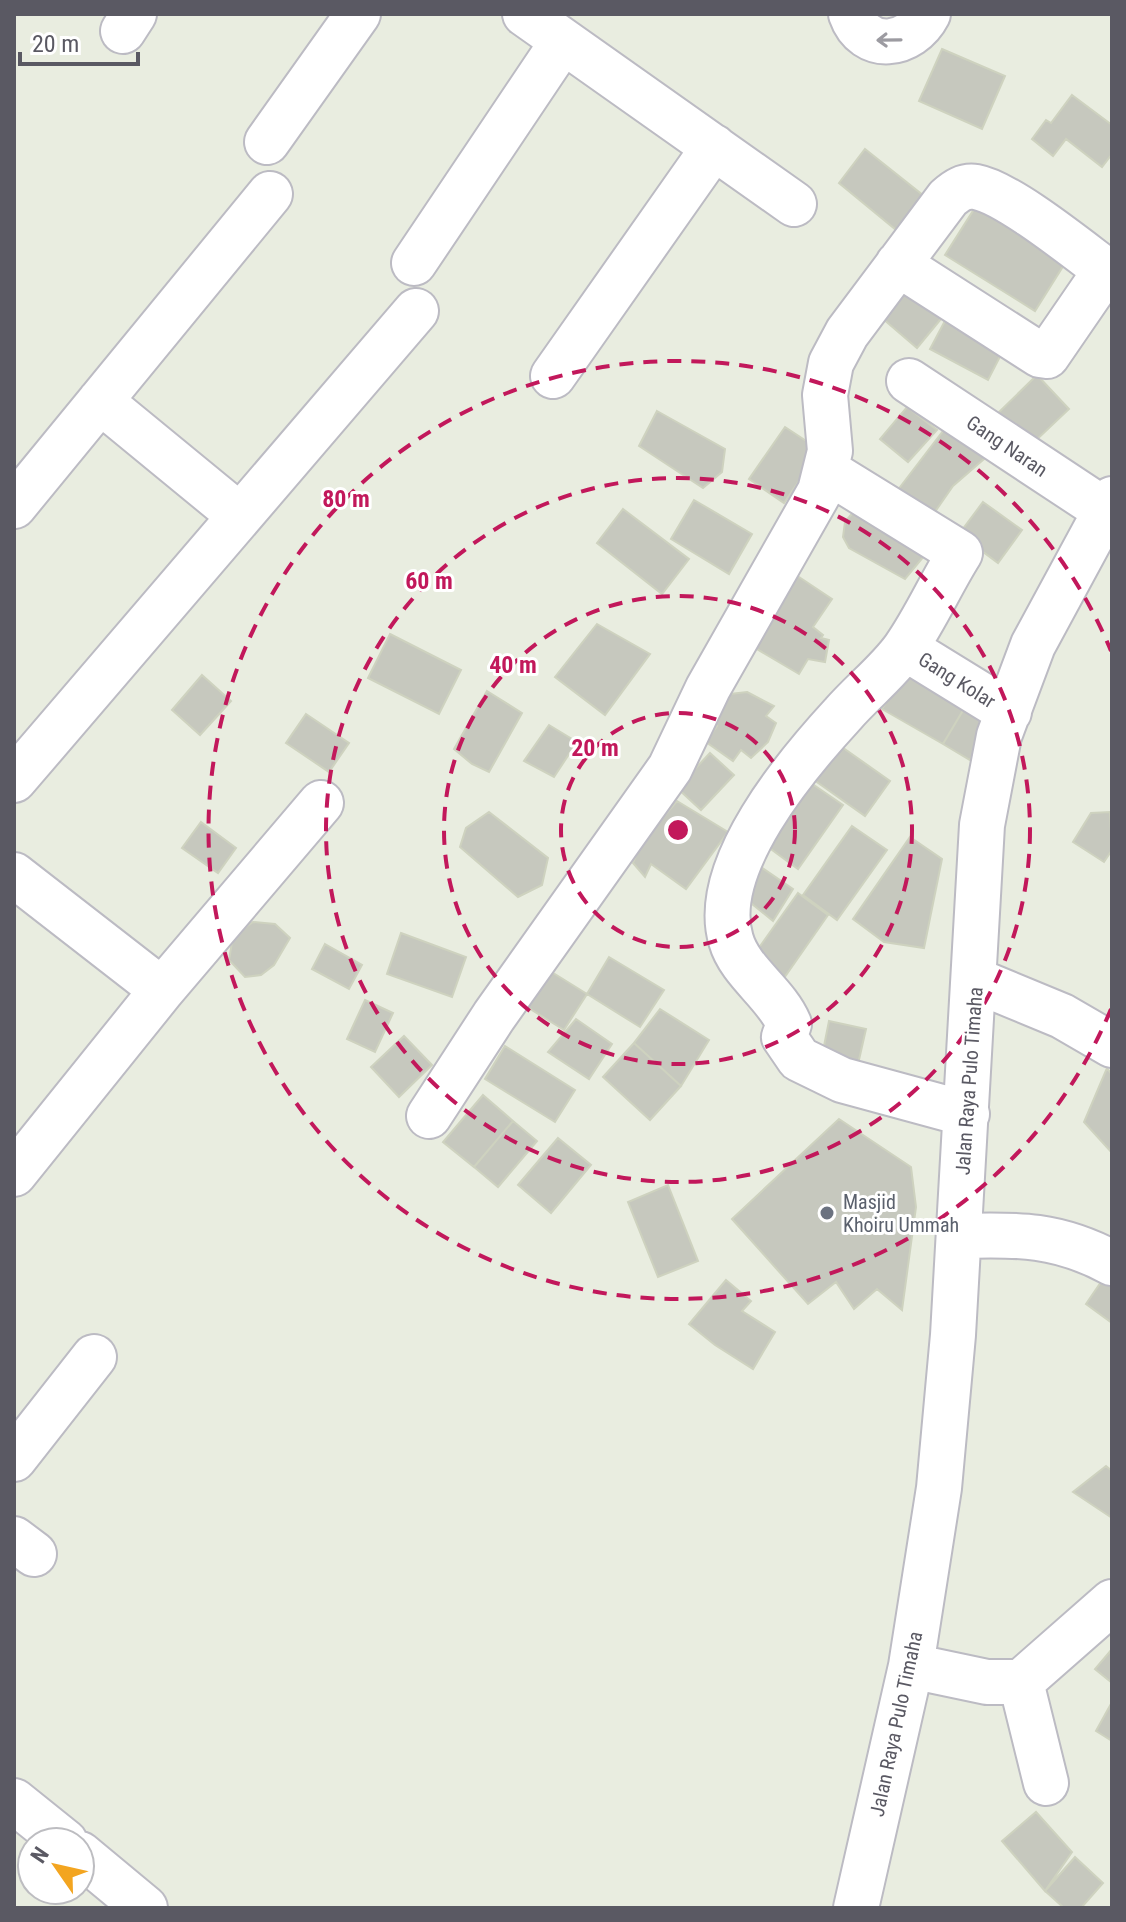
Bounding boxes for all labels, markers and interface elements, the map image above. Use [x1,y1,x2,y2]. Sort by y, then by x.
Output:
scale bar [20,16,138,66]
text: 20 m [32,30,79,58]
one-way arrow [877,32,903,48]
street label: Gang Naran [962,410,1052,482]
text: 80 m [322,485,370,513]
text: 60 m [405,567,453,595]
street label: Gang Kolar [914,647,1000,713]
text: 40 m [489,651,537,679]
text: 20 m [571,734,619,762]
centre of rings [664,816,692,844]
street label: Jalan Raya Pulo Timaha [950,986,988,1176]
place label: Masjid Khoiru Ummah [843,1190,959,1237]
marker: Masjid Khoiru Ummah [818,1204,836,1222]
street label: Jalan Raya Pulo Timaha [865,1629,927,1819]
north arrow [16,1826,96,1906]
text: N [26,1843,54,1868]

